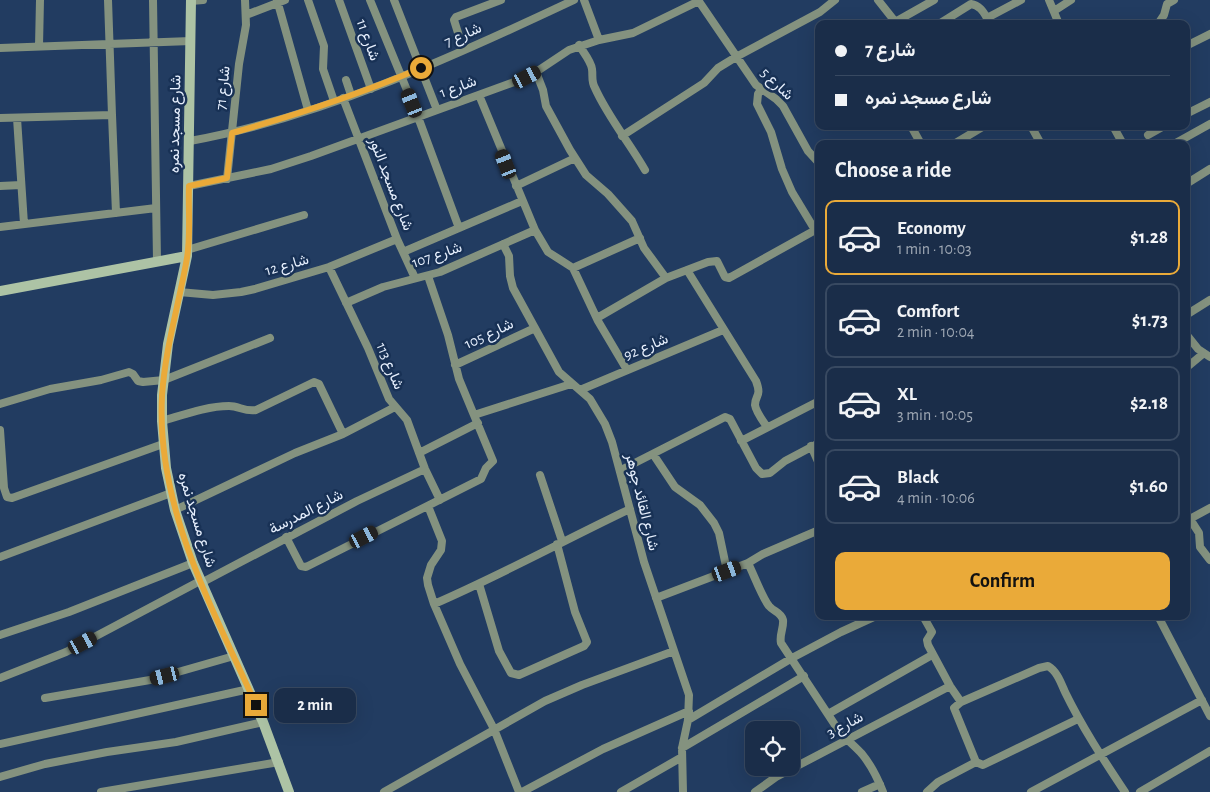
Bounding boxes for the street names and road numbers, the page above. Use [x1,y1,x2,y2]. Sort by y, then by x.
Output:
street label: شارع 11 [351,17,382,64]
street label: شارع 7 [442,20,485,53]
street label: شارع 71 [213,65,236,111]
street label: شارع 5 [756,65,796,105]
street label: شارع 1 [438,73,480,103]
street label: شارع مسجد نمره [167,74,186,173]
street label: شارع مسجد النور [363,134,416,234]
street label: شارع 107 [410,239,465,273]
street label: شارع 12 [263,252,312,281]
street label: شارع 105 [462,316,517,355]
street label: شارع 92 [622,331,672,366]
street label: شارع 113 [371,340,407,393]
street label: شارع القائد جوهر [619,451,661,553]
street label: شارع مسجد نمره [173,471,219,570]
street label: شارع المدرسة [267,487,347,540]
street label: شارع 3 [824,709,867,743]

